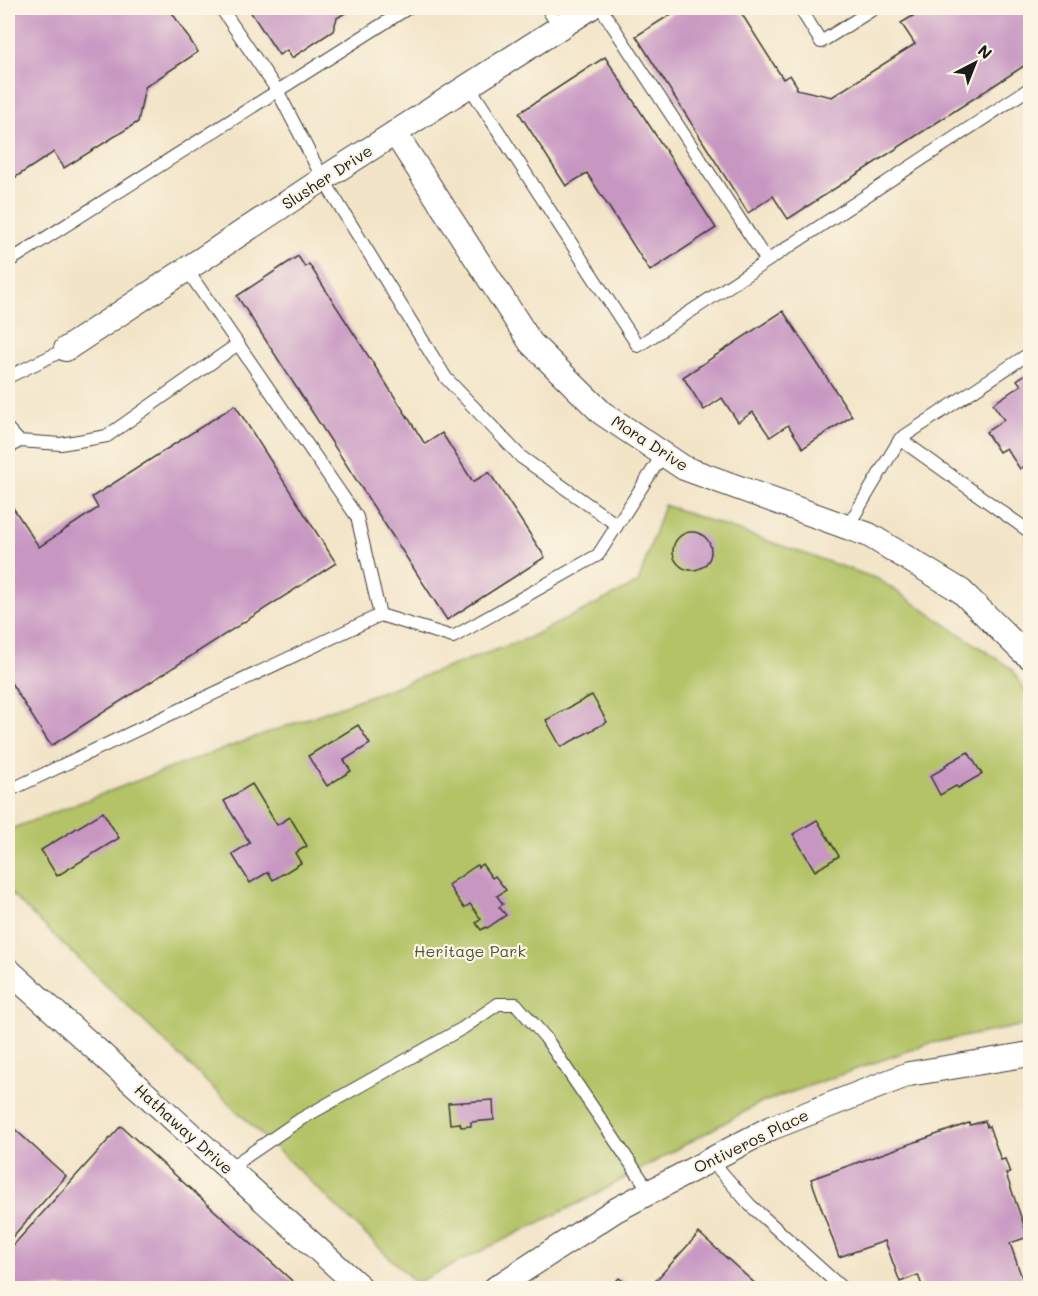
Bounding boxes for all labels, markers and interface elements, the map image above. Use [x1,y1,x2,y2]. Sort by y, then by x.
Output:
north arrow [945,33,1005,93]
text: N [974,40,997,63]
street label: Slusher Drive [277,139,376,214]
street label: Mora Drive [608,410,693,475]
park label: Heritage Park [414,940,526,961]
street label: Hathaway Drive [131,1079,238,1178]
street label: Ontiveros Place [690,1104,812,1177]

